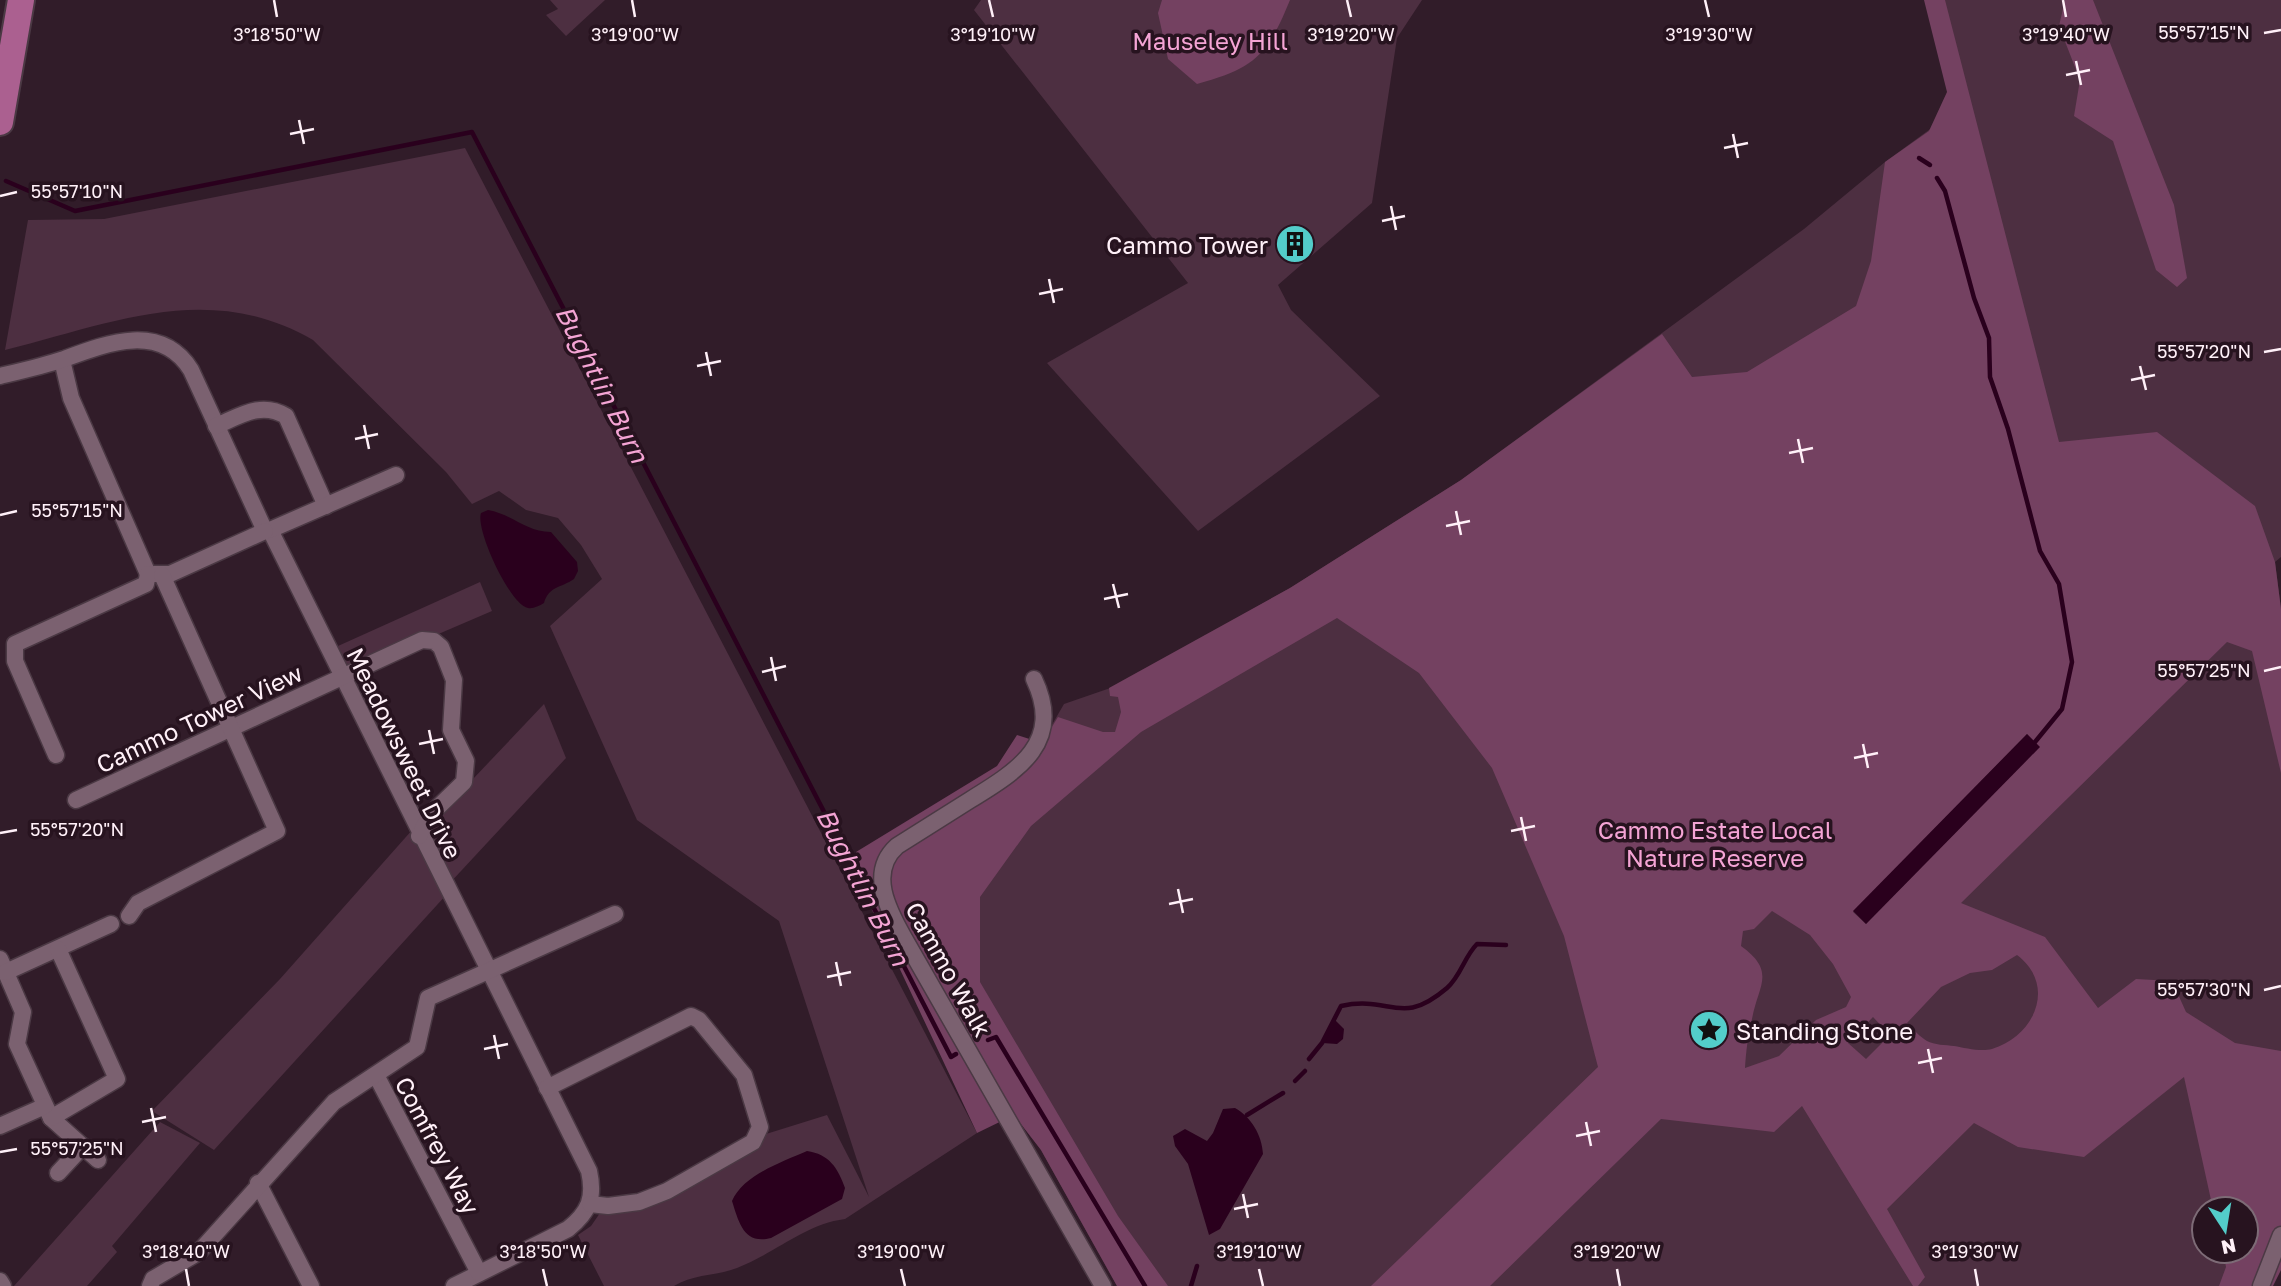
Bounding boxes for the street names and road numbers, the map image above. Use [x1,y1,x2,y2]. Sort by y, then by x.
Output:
street label: Meadowsweet Drive [341,643,469,863]
street label: Cammo Tower View [91,658,307,778]
street label: Cammo Walk [900,897,998,1041]
street label: Comfrey Way [390,1071,486,1219]

